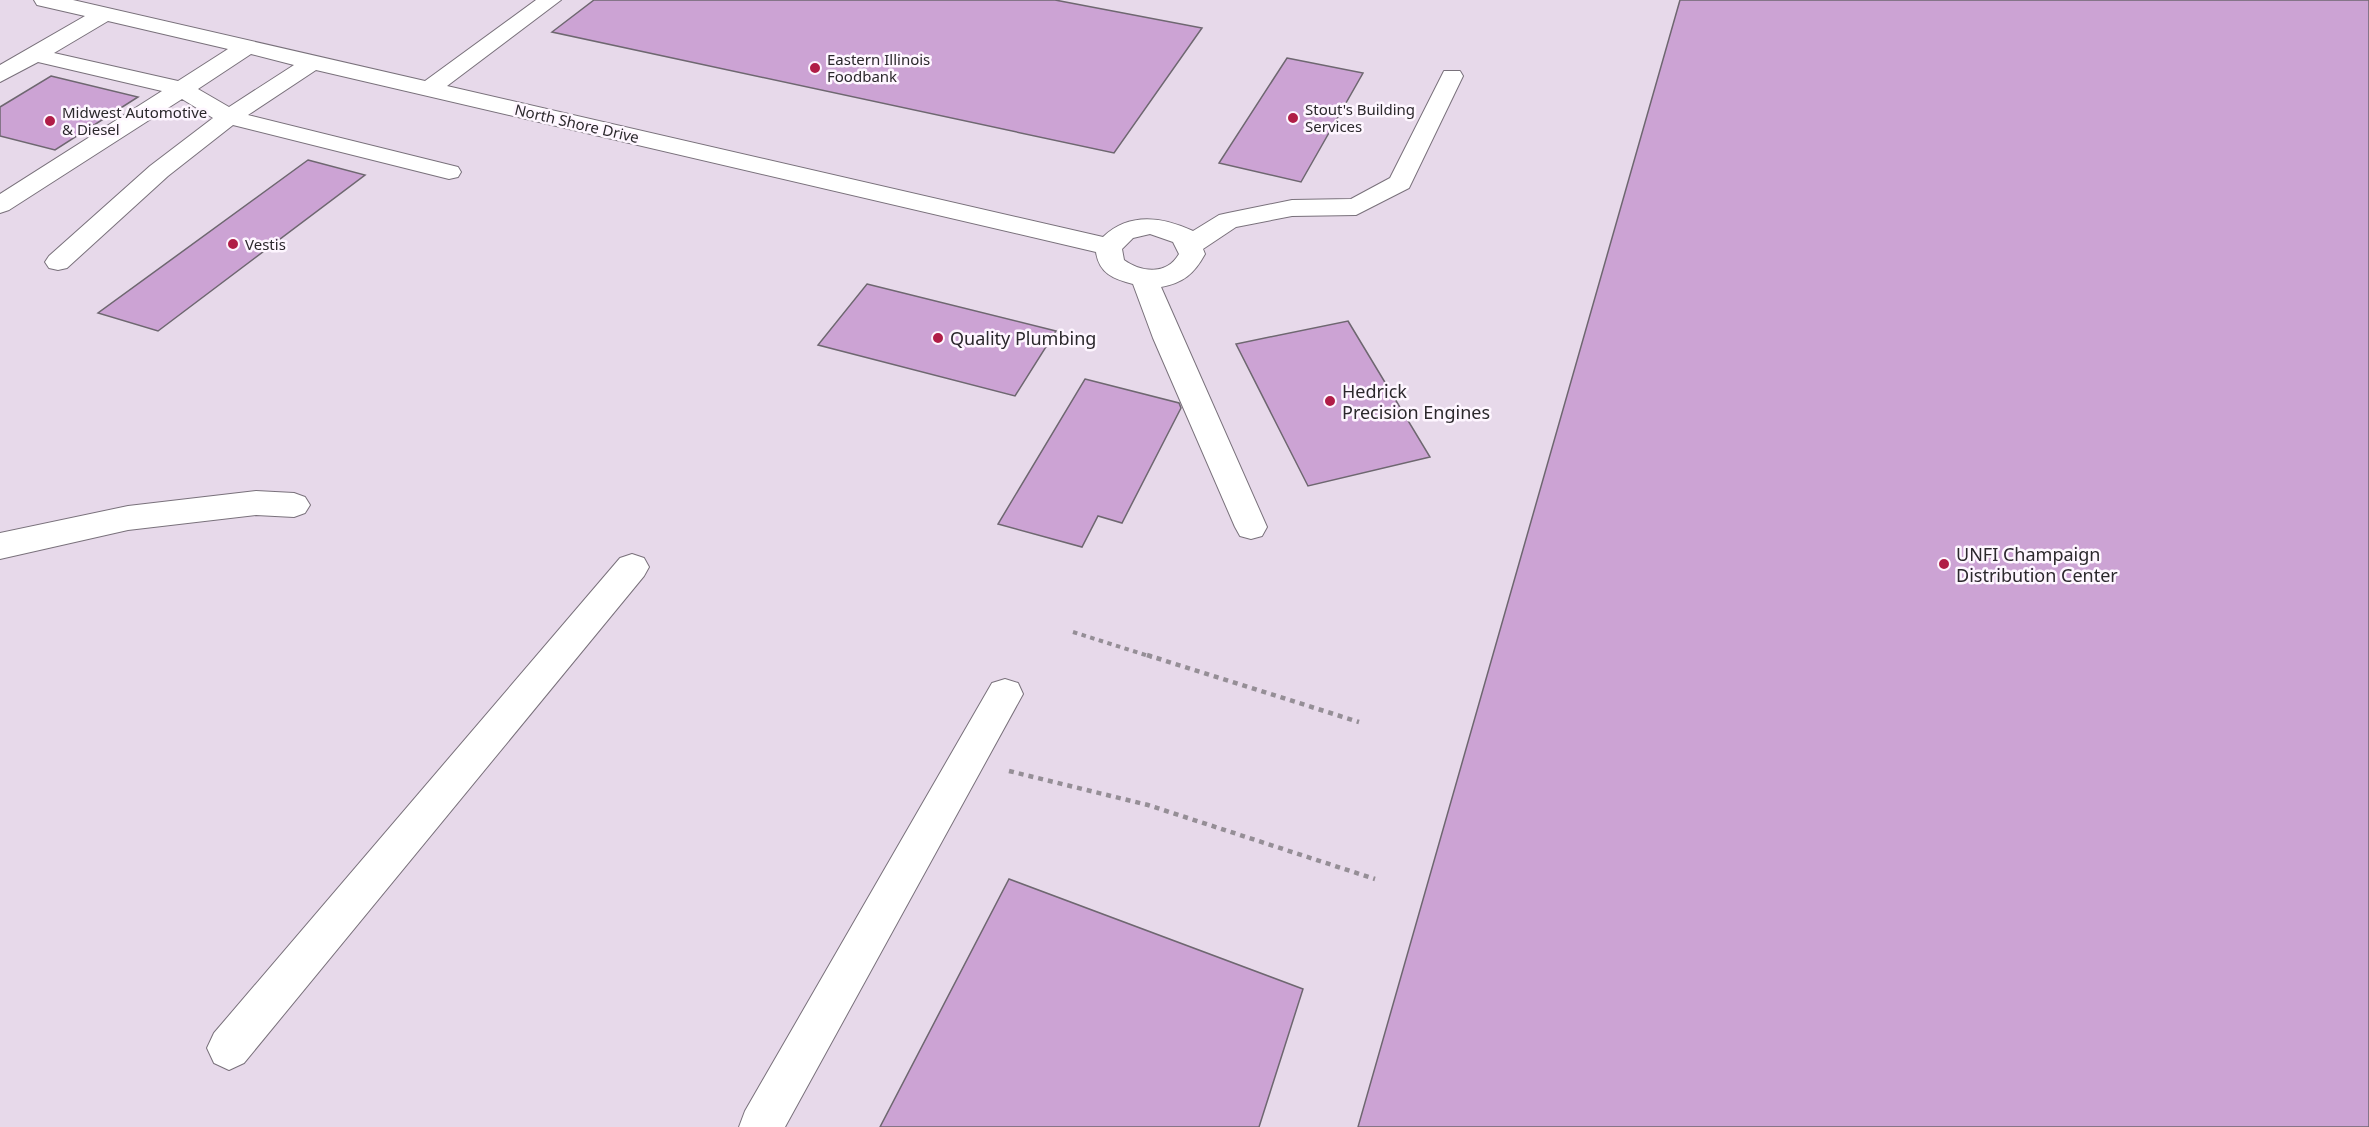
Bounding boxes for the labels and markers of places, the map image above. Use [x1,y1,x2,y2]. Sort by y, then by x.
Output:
place label: Eastern Illinois Foodbank [827,49,930,86]
marker: Eastern Illinois Foodbank [808,61,822,75]
place label: Stout's Building Services [1305,99,1415,136]
place label: Midwest Automotive & Diesel [62,102,207,139]
marker: Stout's Building Services [1286,111,1300,125]
marker: Midwest Automotive & Diesel [43,114,57,128]
place label: Vestis [245,234,286,254]
marker: Vestis [226,237,240,251]
place label: Quality Plumbing [950,326,1096,350]
marker: Quality Plumbing [931,331,945,345]
place label: Hedrick Precision Engines [1342,379,1490,424]
marker: Hedrick Precision Engines [1323,394,1337,408]
place label: UNFI Champaign Distribution Center [1956,542,2118,587]
marker: UNFI Champaign Distribution Center [1937,557,1951,571]

